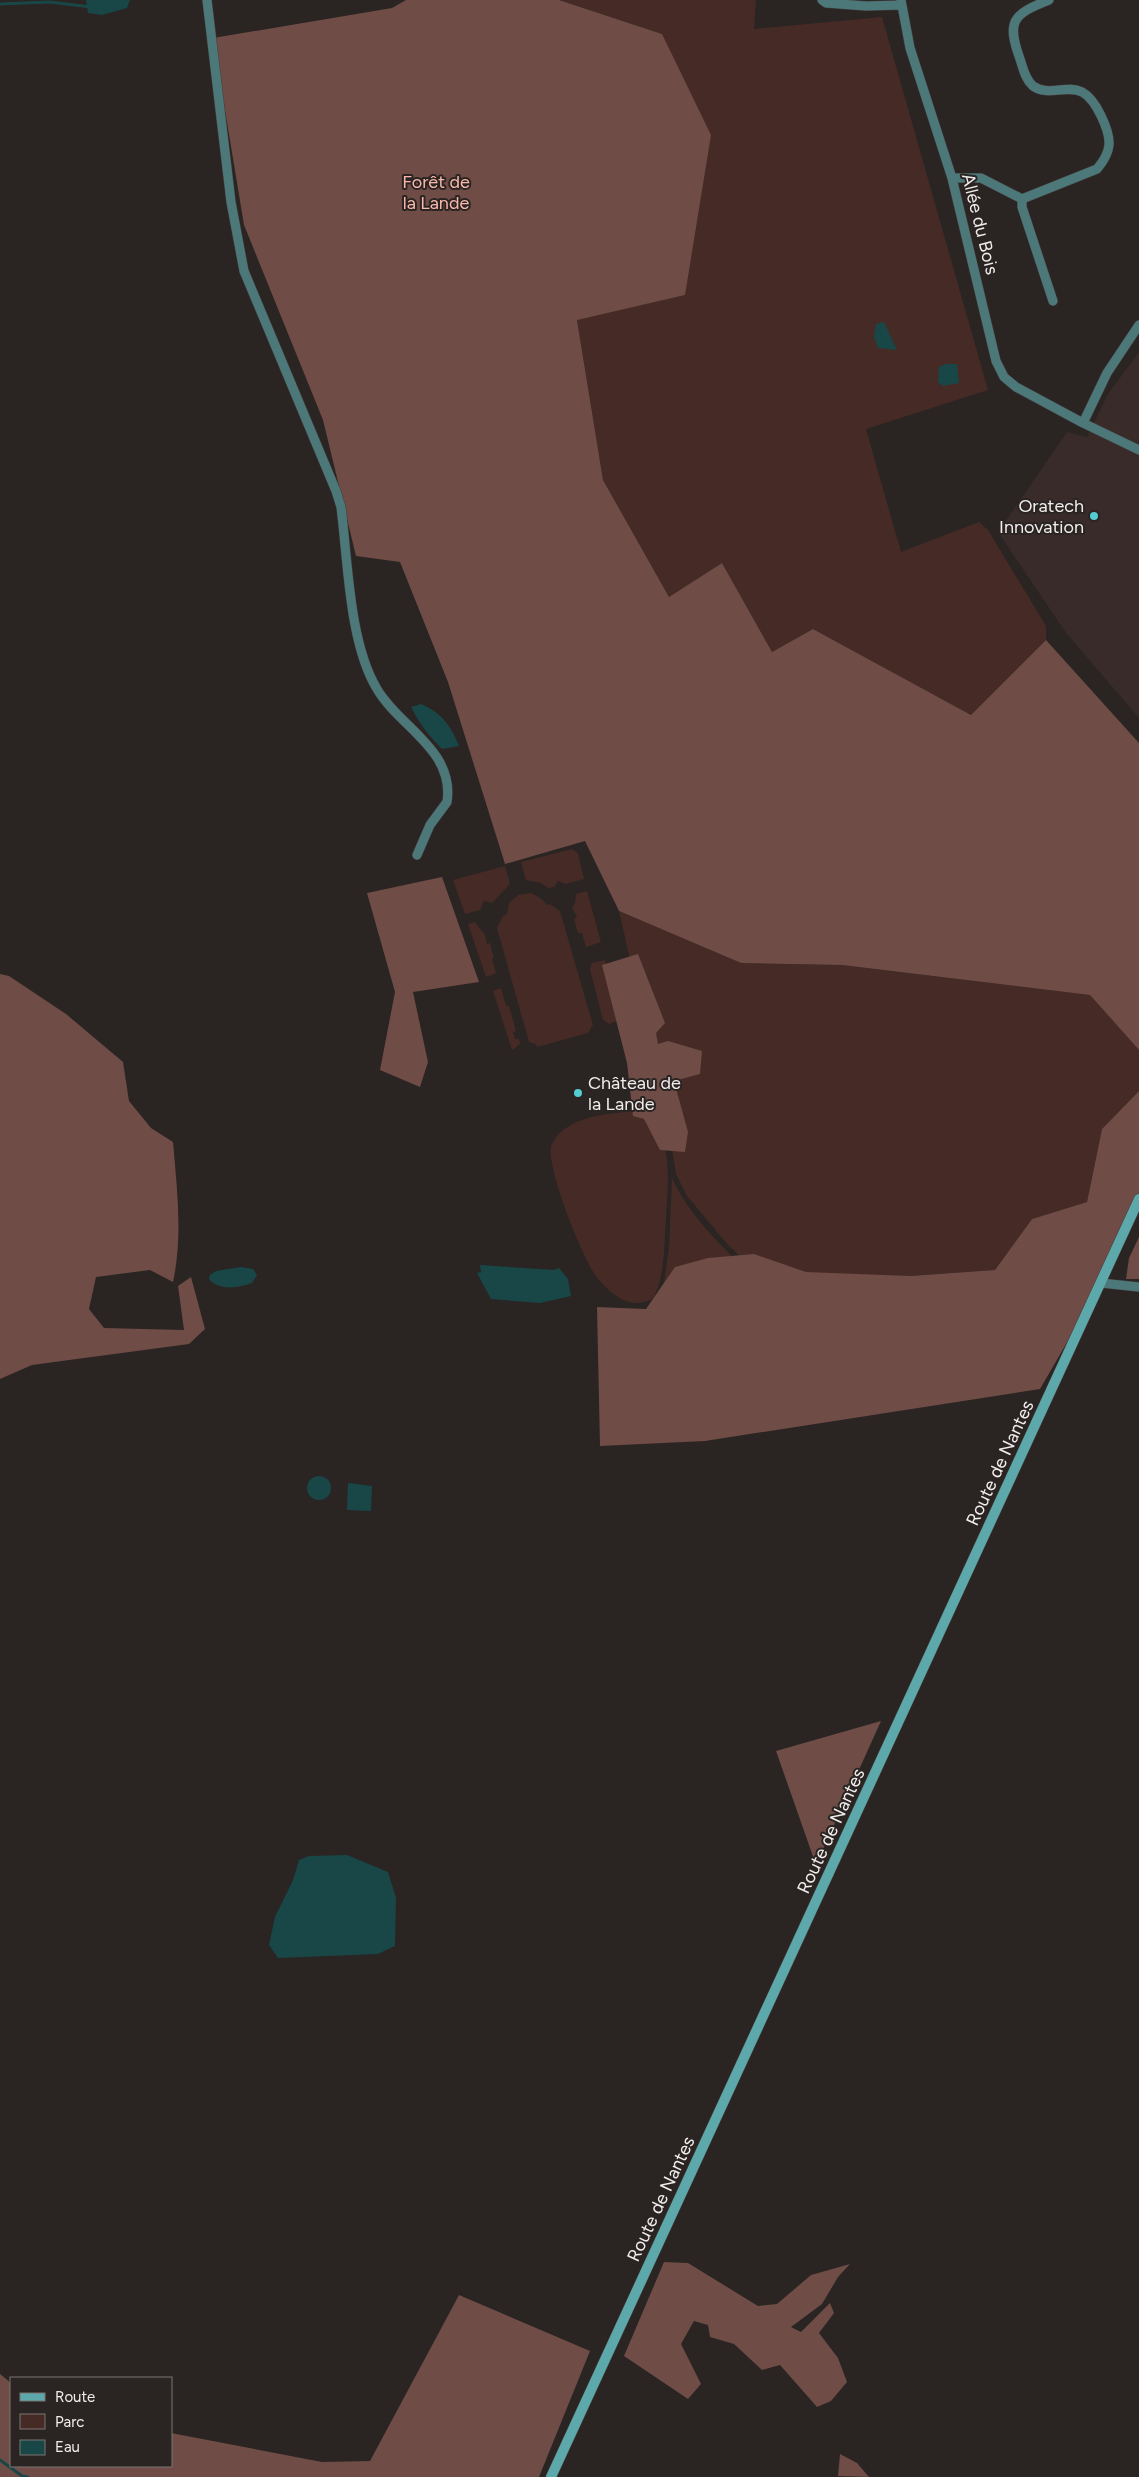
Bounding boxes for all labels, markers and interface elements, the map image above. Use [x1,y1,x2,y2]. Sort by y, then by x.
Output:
park label: Forêt de la Lande [402,171,470,214]
street label: Allée du Bois [957,171,1003,277]
place label: Oratech Innovation [999,495,1084,538]
marker: Oratech Innovation [1088,510,1100,522]
place label: Château de la Lande [588,1072,681,1115]
marker: Château de la Lande [572,1087,584,1099]
street label: Route de Nantes [961,1397,1039,1529]
street label: Route de Nantes [792,1765,870,1897]
street label: Route de Nantes [622,2133,700,2265]
legend [10,2377,172,2467]
text: Route [55,2388,95,2406]
text: Parc [55,2413,84,2431]
text: Eau [55,2438,80,2456]

